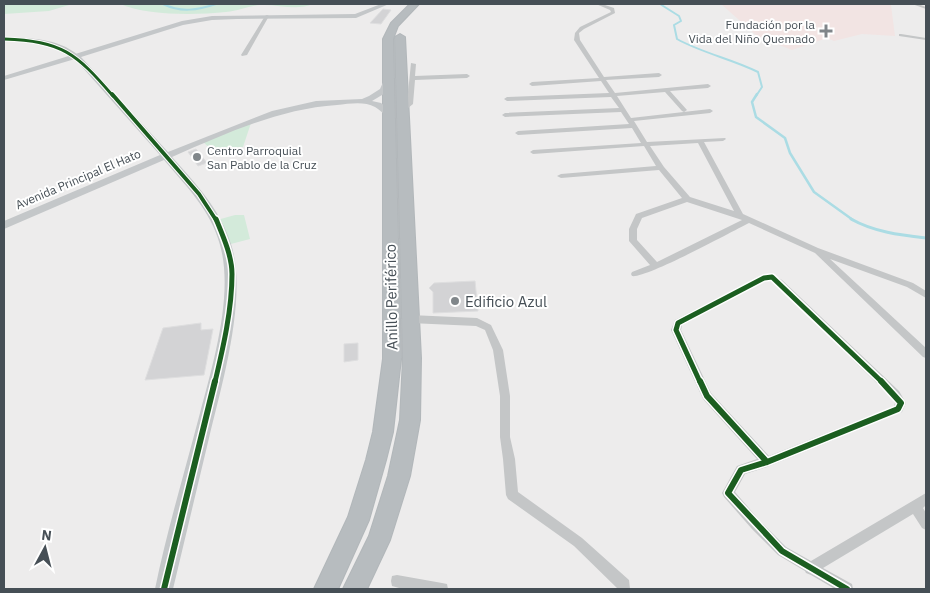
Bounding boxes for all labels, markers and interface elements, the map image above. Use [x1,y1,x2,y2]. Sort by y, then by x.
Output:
place label: Fundación por la Vida del Niño Quemado [689,17,816,46]
marker: Fundación por la Vida del Niño Quemado [819,24,833,38]
place label: Centro Parroquial San Pablo de la Cruz [207,143,317,172]
street label: Avenida Principal El Hato [13,146,143,212]
marker: Centro Parroquial San Pablo de la Cruz [191,151,203,163]
street label: Anillo Periférico [381,244,401,350]
place label: Edificio Azul [465,292,547,311]
marker: Edificio Azul [449,295,461,307]
north arrow [20,523,70,573]
text: N [40,526,53,545]

